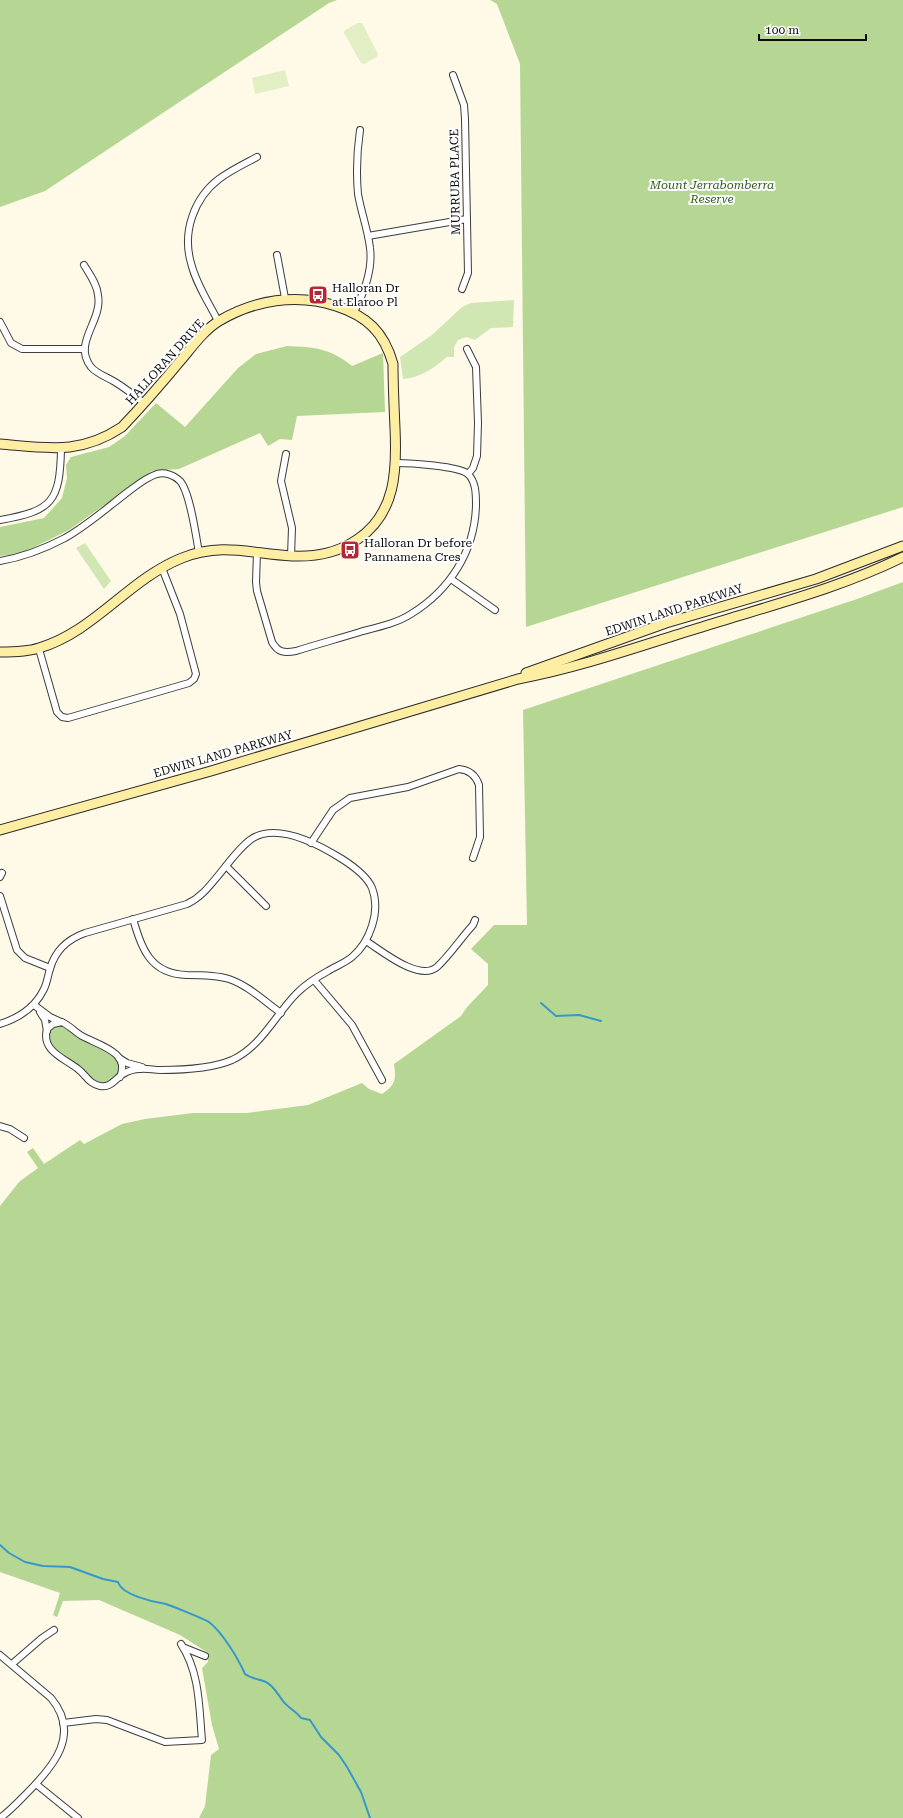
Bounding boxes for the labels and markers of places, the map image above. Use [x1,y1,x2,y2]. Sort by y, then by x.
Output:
place label: Halloran Dr at Elaroo Pl [332,281,400,309]
bus stop icon: Halloran Dr at Elaroo Pl [307,284,329,306]
place label: Halloran Dr before Pannamena Cres [364,536,473,564]
bus stop icon: Halloran Dr before Pannamena Cres [339,539,361,561]

